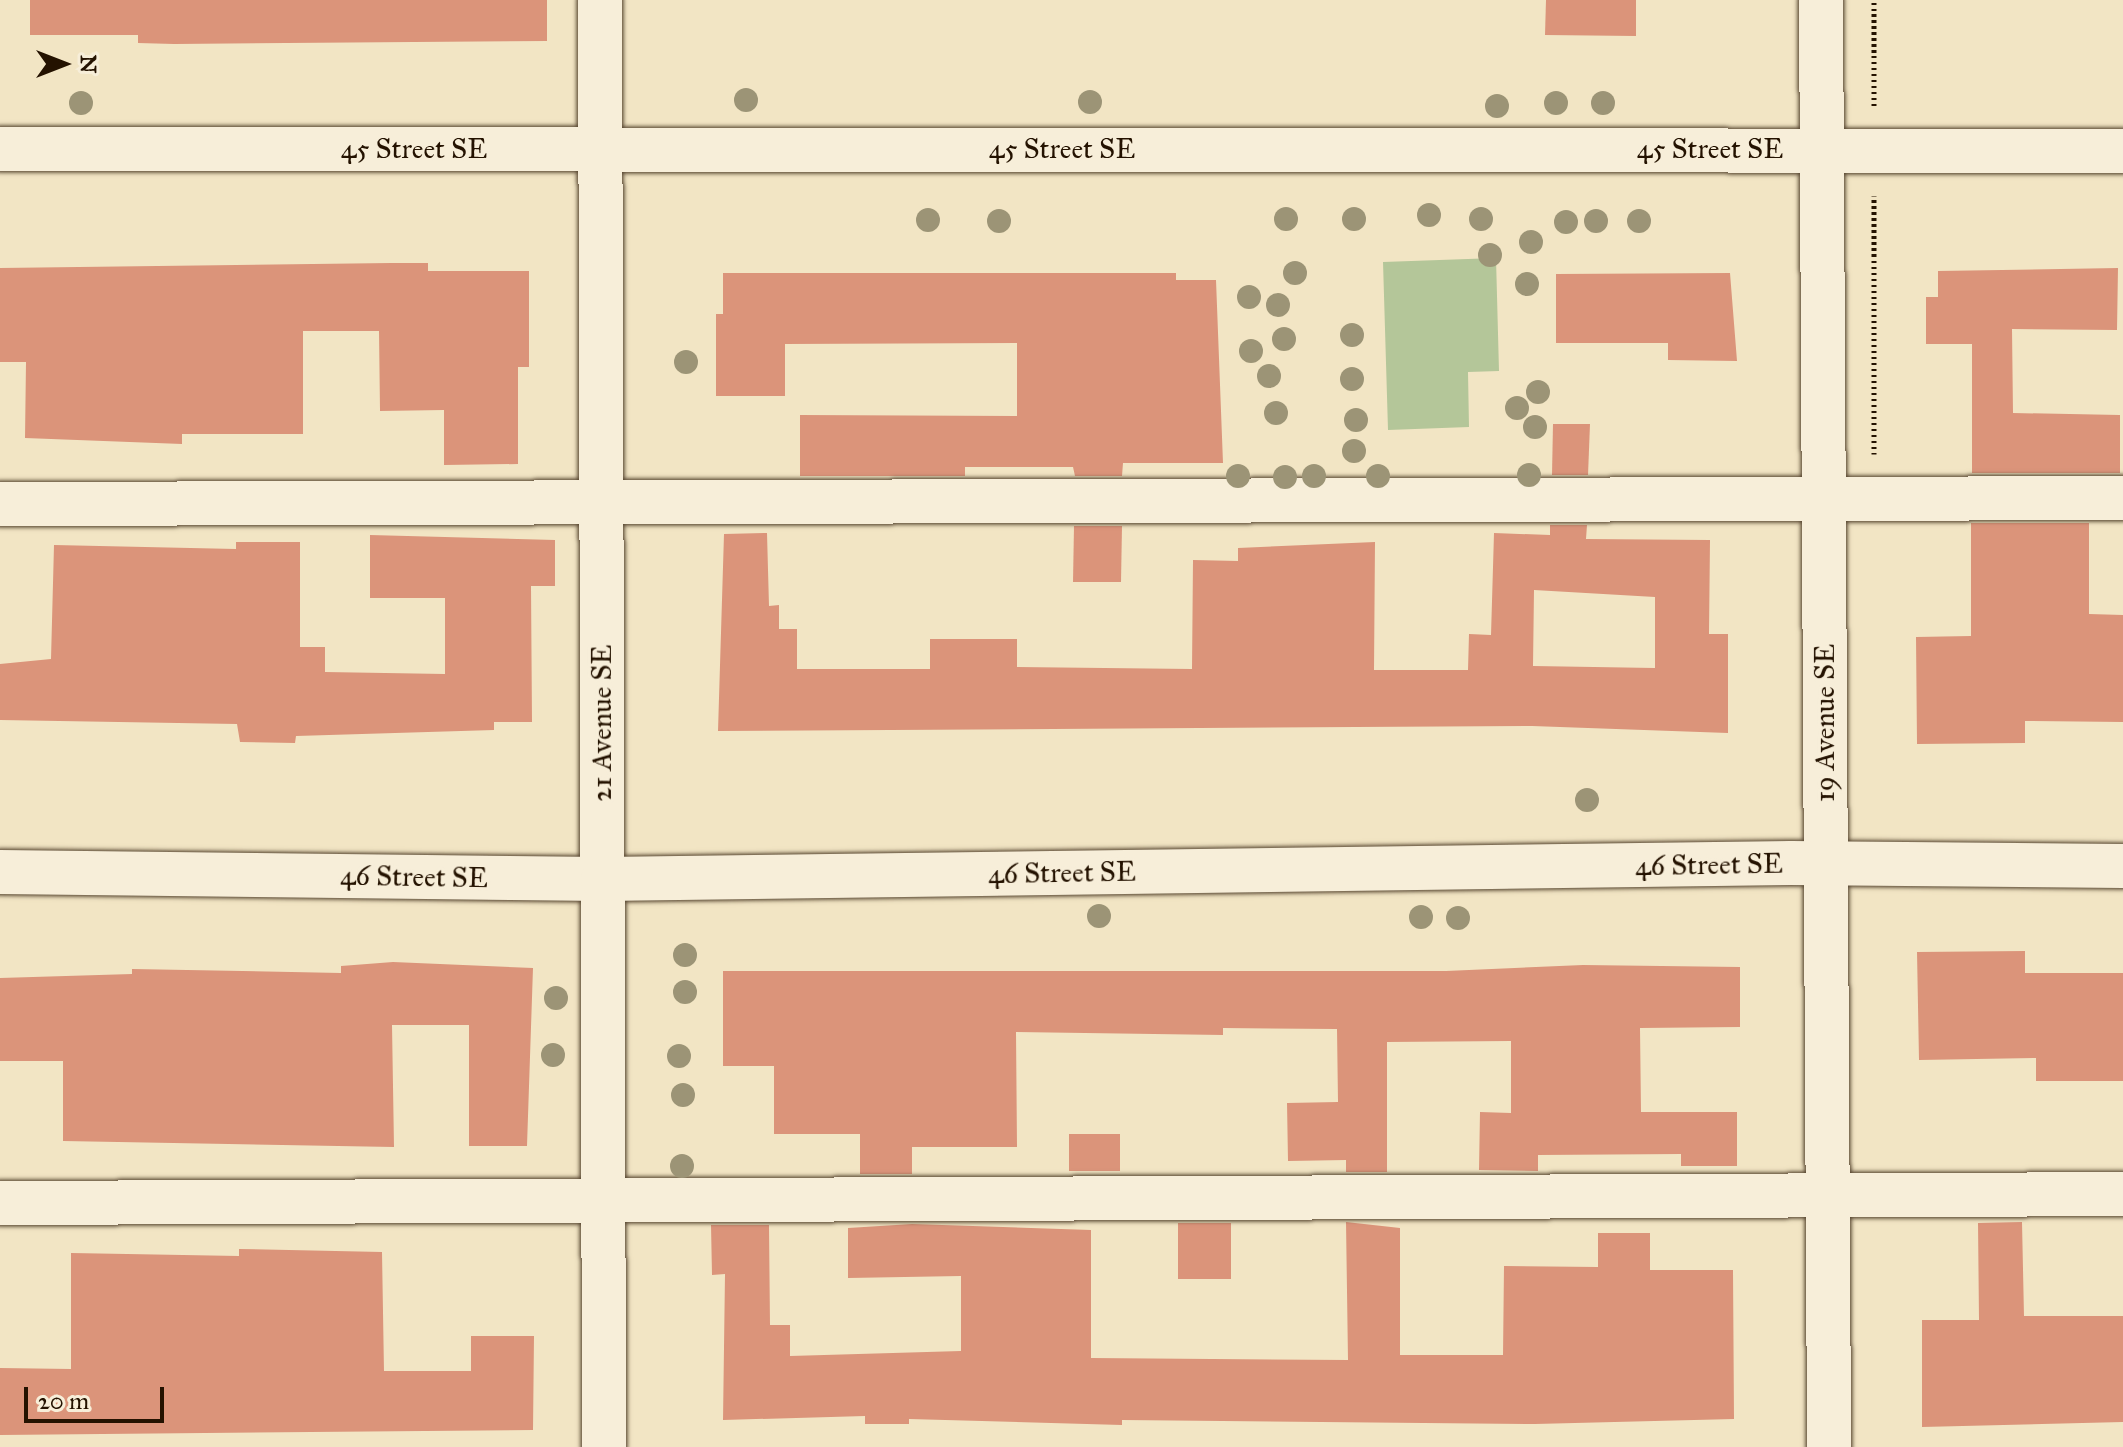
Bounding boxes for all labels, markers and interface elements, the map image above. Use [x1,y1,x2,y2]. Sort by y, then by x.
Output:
north arrow [24,24,104,104]
text: N [75,55,102,73]
street label: 45 Street SE [341,132,487,166]
street label: 45 Street SE [989,132,1135,166]
street label: 45 Street SE [1637,132,1783,166]
street label: 21 Avenue SE [585,644,619,802]
street label: 19 Avenue SE [1808,644,1842,802]
street label: 46 Street SE [1635,847,1783,883]
street label: 46 Street SE [988,855,1136,891]
street label: 46 Street SE [340,859,488,895]
scale bar [28,1371,168,1421]
text: 20 m [38,1386,89,1416]

